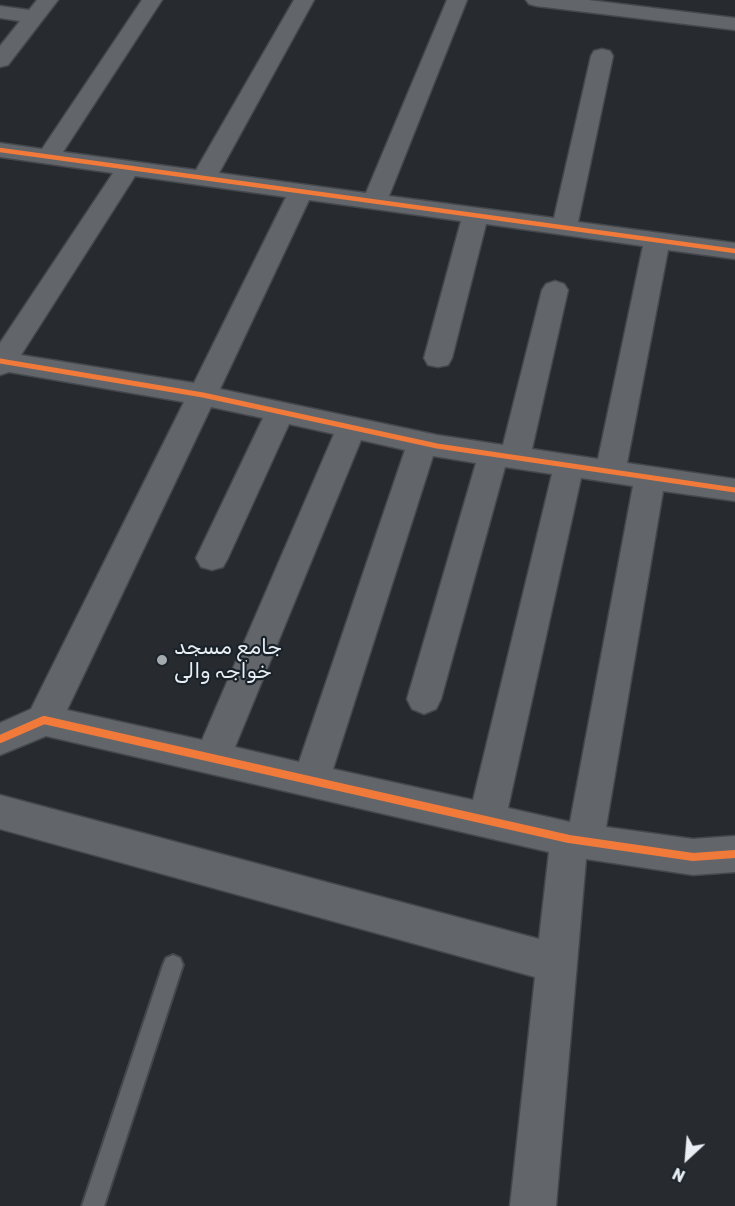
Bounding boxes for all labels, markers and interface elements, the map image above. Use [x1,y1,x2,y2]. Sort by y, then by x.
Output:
place label: جامع مسجد خواجہ والی [174,635,282,685]
marker: جامع مسجد خواجہ والی [155,653,169,667]
north arrow [657,1128,717,1188]
text: N [670,1164,688,1186]

